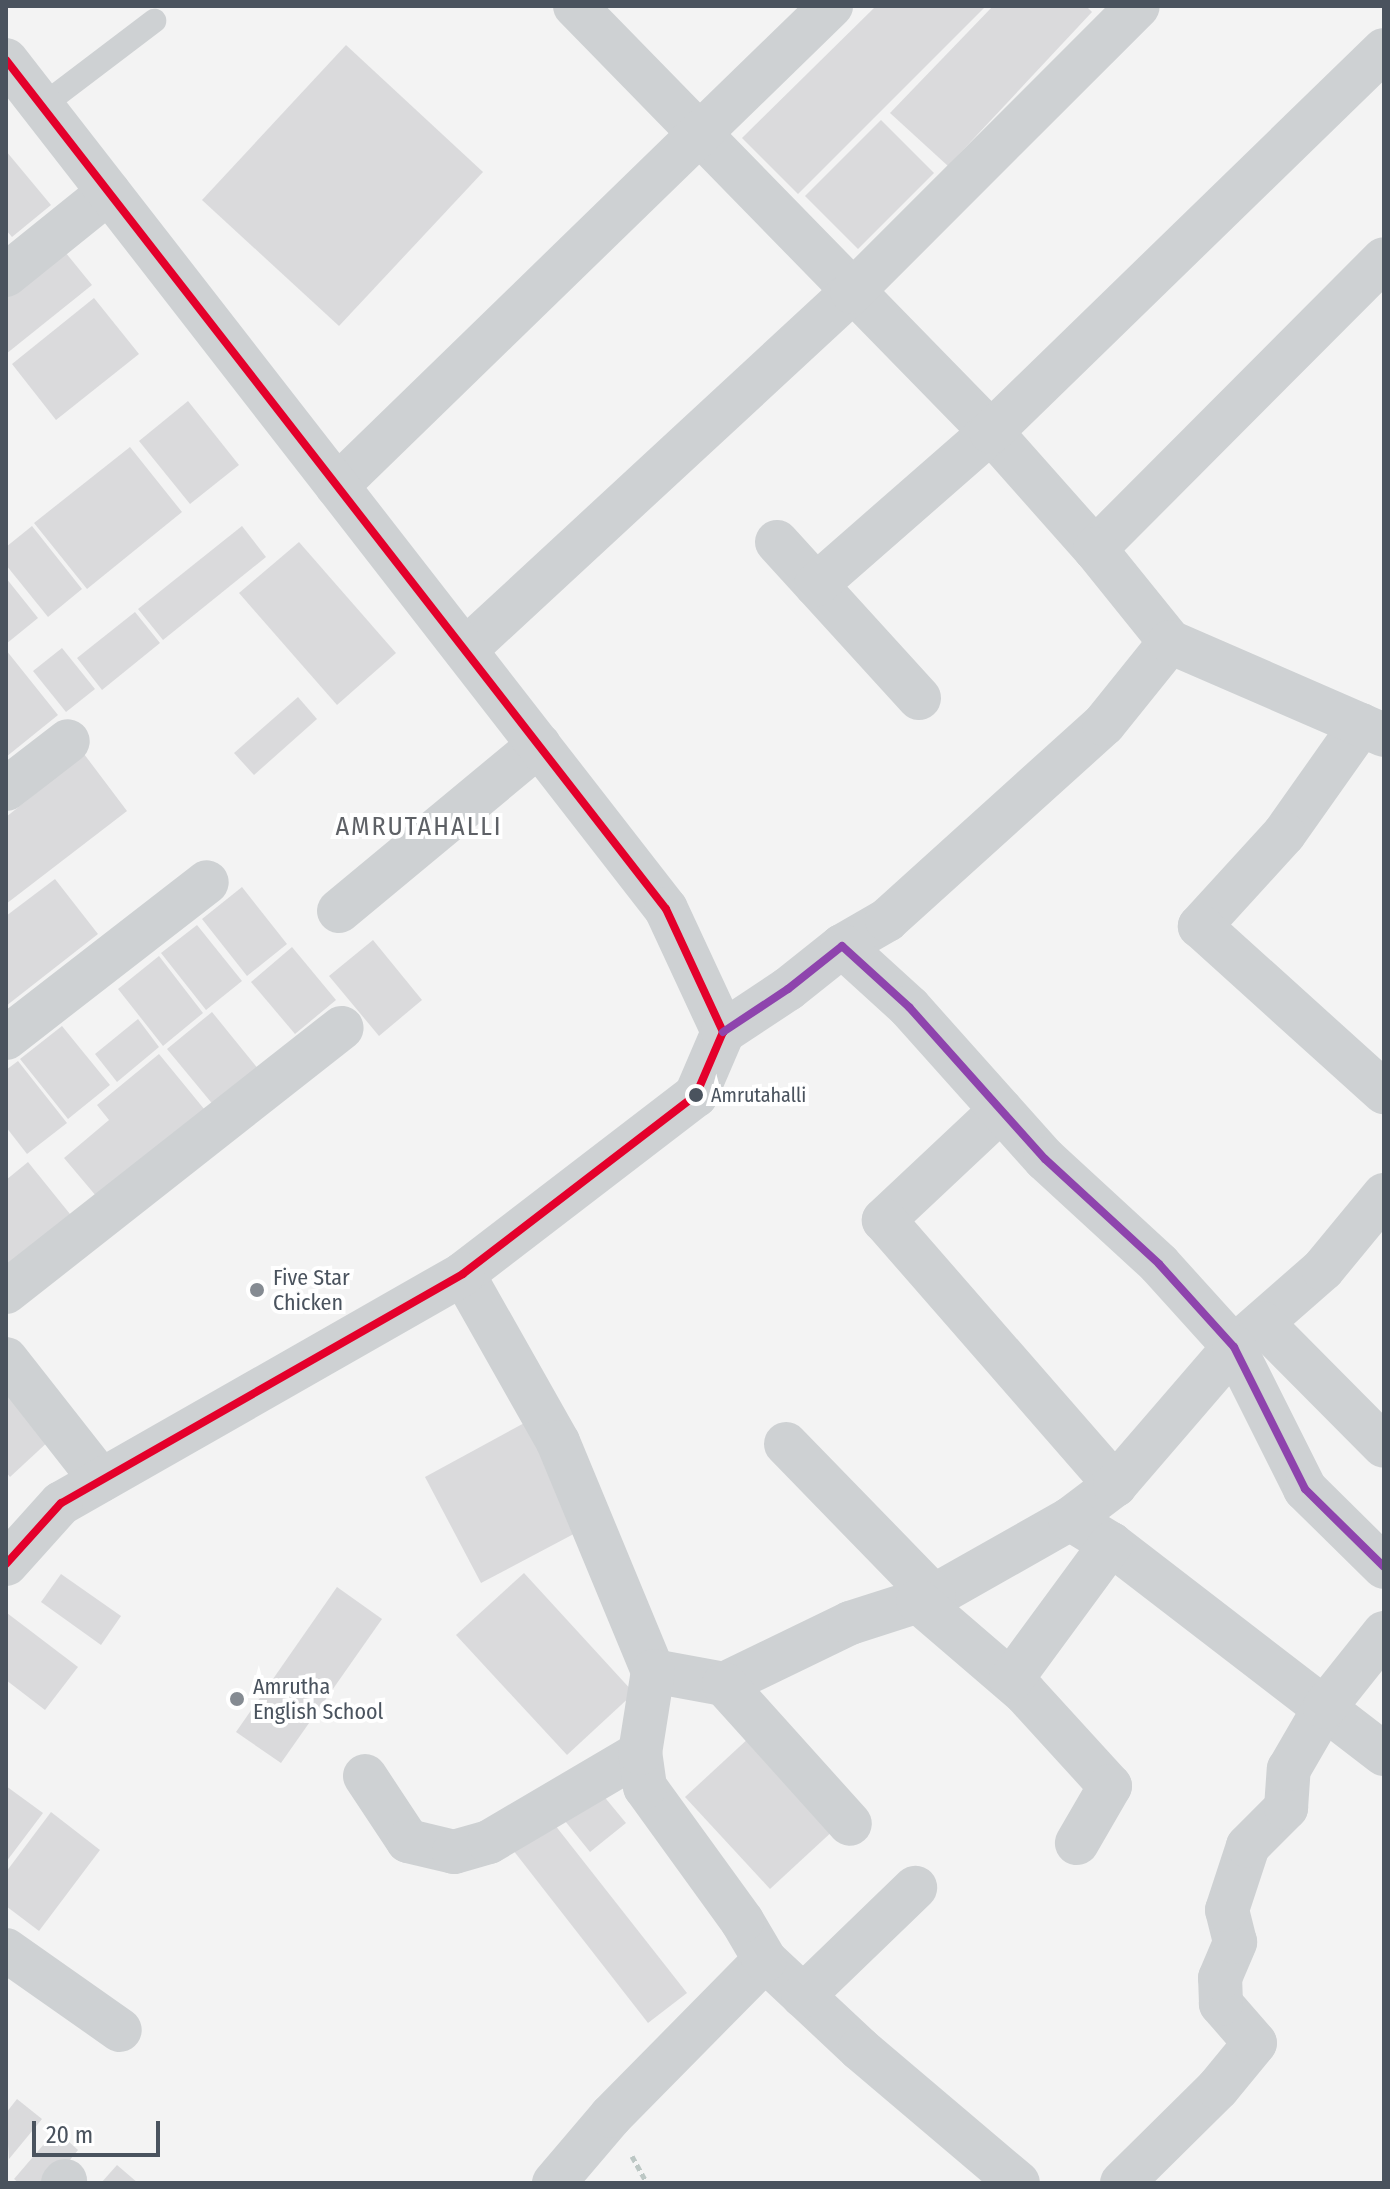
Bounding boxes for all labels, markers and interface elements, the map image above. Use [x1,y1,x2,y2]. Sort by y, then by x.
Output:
district label: AMRUTAHALLI [335,811,503,843]
place label: Amrutahalli [711,1083,806,1107]
marker: Amrutahalli [688,1087,704,1103]
place label: Five Star Chicken [273,1264,350,1316]
marker: Five Star Chicken [248,1281,266,1299]
place label: Amrutha English School [253,1673,383,1724]
marker: Amrutha English School [228,1690,246,1708]
scale bar [36,2105,164,2155]
text: 20 m [46,2121,93,2149]

